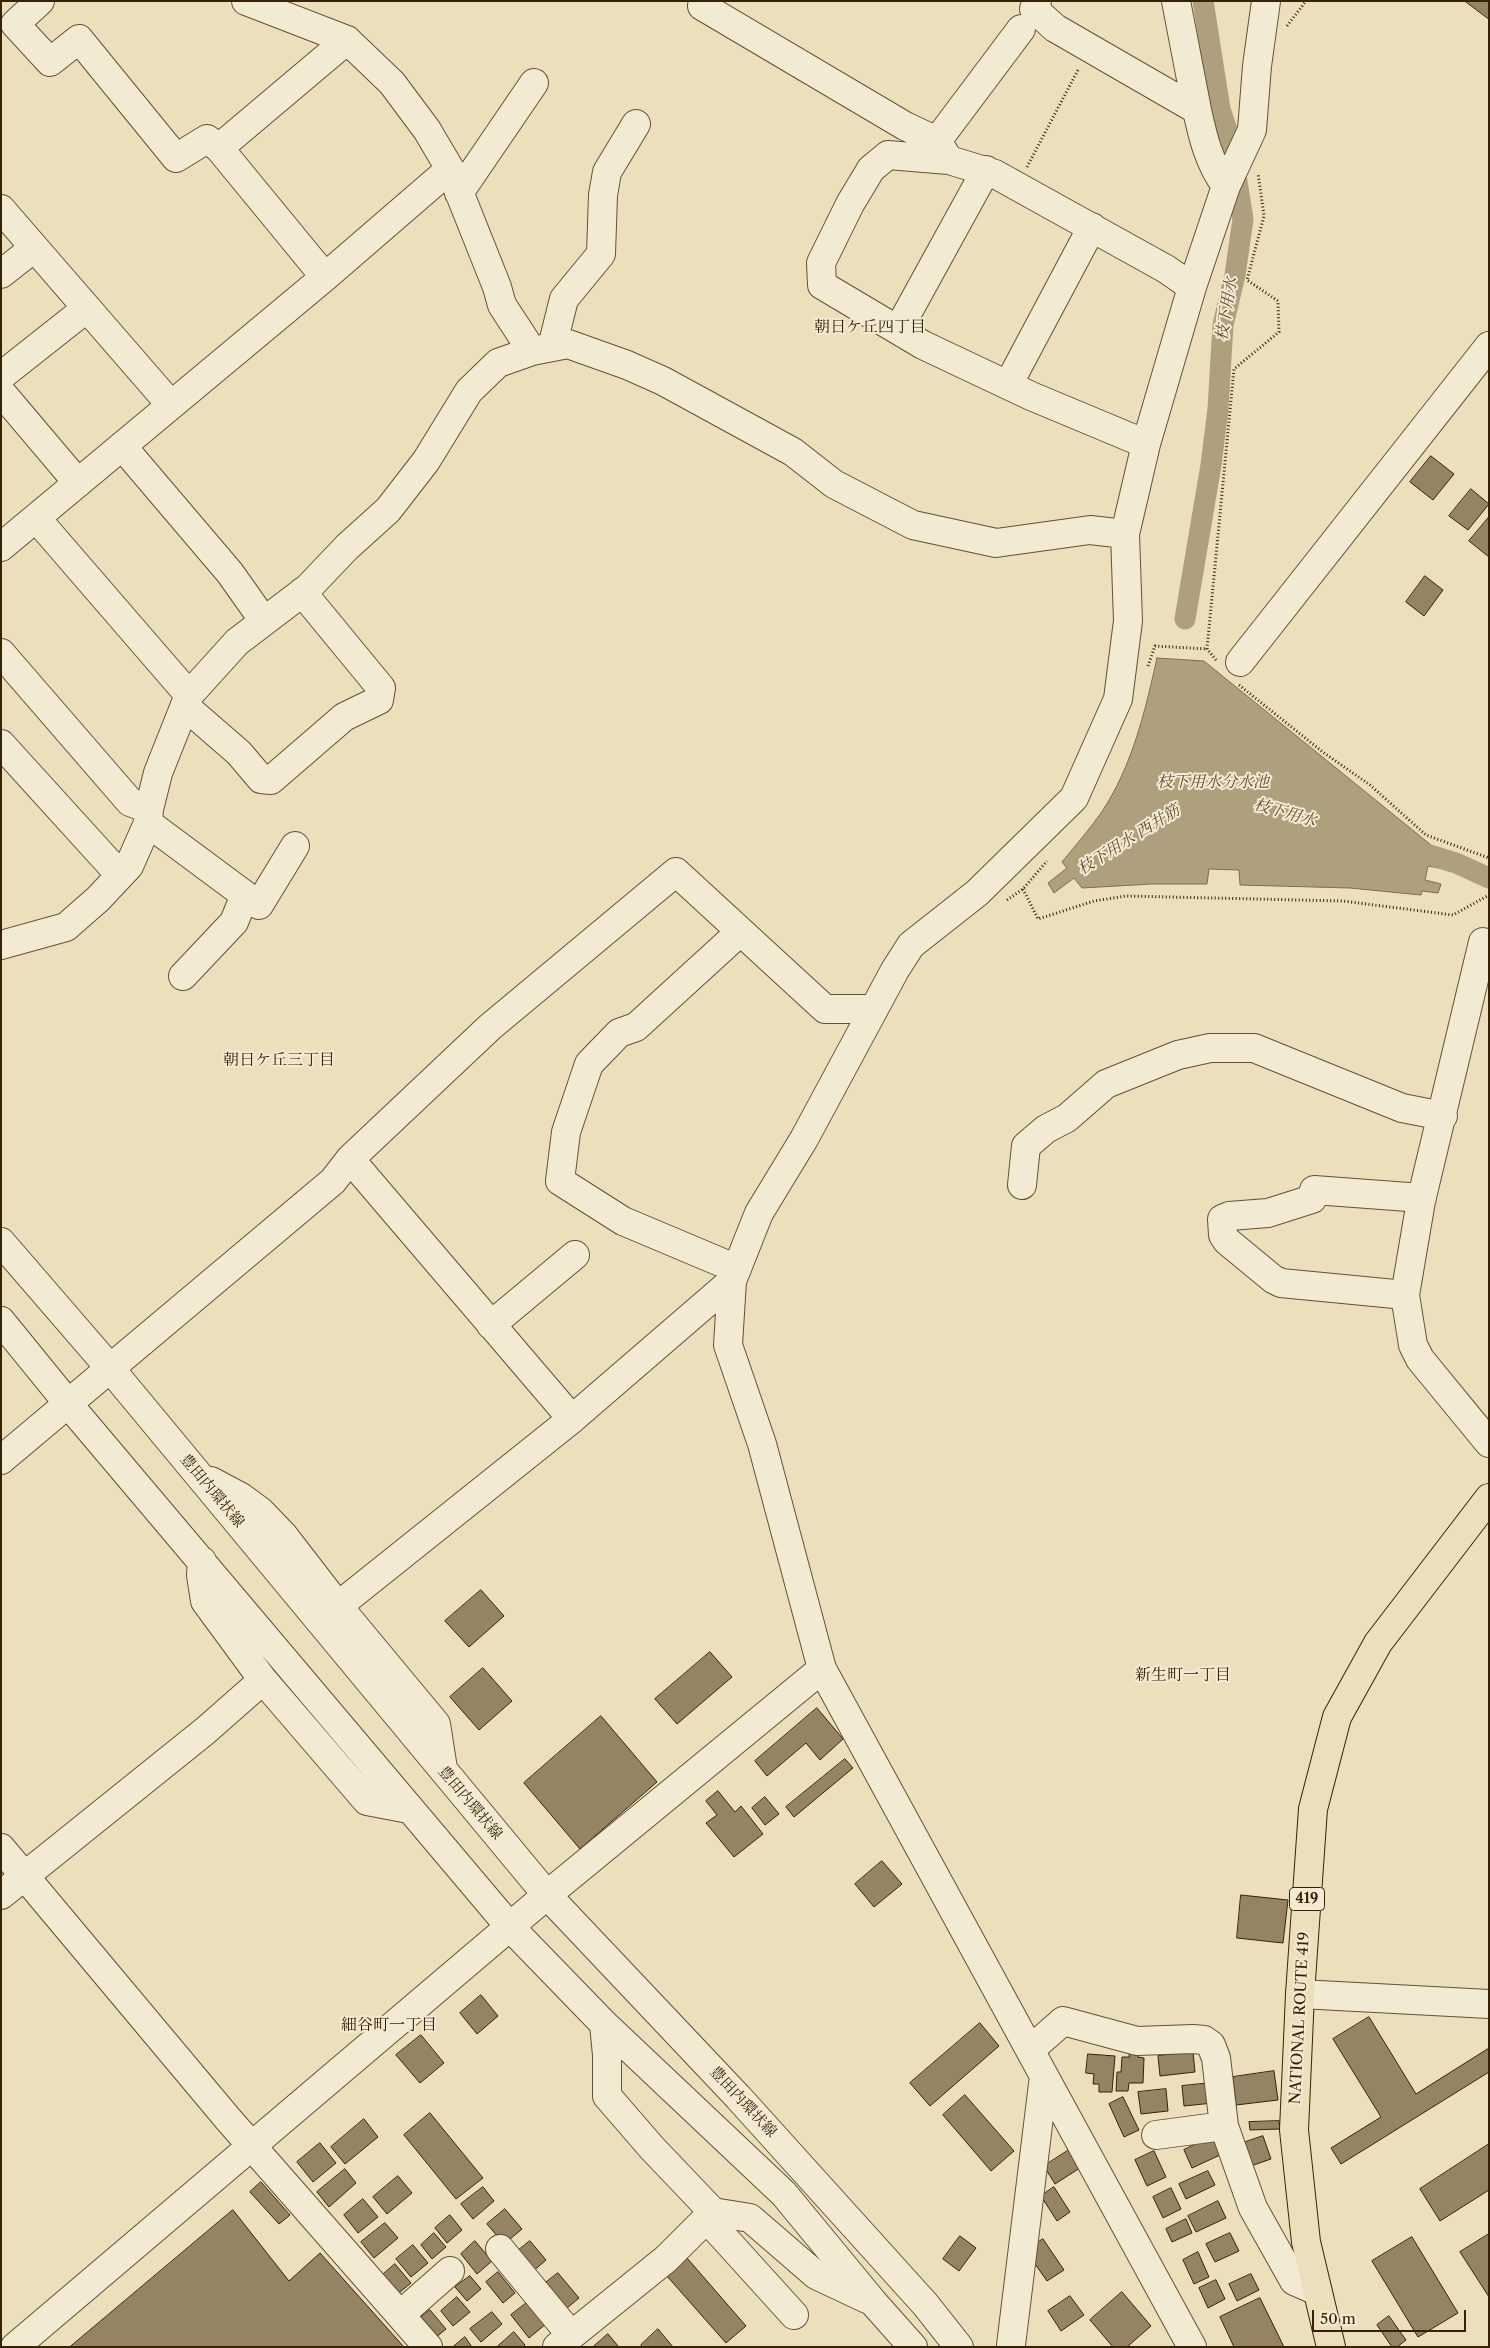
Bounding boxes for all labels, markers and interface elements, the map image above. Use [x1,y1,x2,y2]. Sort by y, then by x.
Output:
water label: 枝下用水 [1213,276,1241,342]
district label: 朝日ケ丘四丁目 [814,317,926,337]
water label: 枝下用水分水池 [1157,772,1269,792]
water label: 枝下用水 [1252,795,1318,831]
water label: 枝下用水 西井筋 [1075,801,1183,879]
district label: 朝日ケ丘三丁目 [223,1050,335,1070]
street label: 豊田内環状線 [176,1451,248,1531]
district label: 新生町一丁目 [1135,1665,1231,1685]
street label: 豊田内環状線 [434,1763,506,1843]
road number: 419 [1290,1888,1324,1910]
street label: NATIONAL ROUTE 419 [1286,1931,1314,2105]
district label: 細谷町一丁目 [341,2015,437,2035]
street label: 豊田内環状線 [706,2063,780,2141]
scale bar [1315,2300,1469,2332]
text: 50 m [1320,2309,1356,2328]

